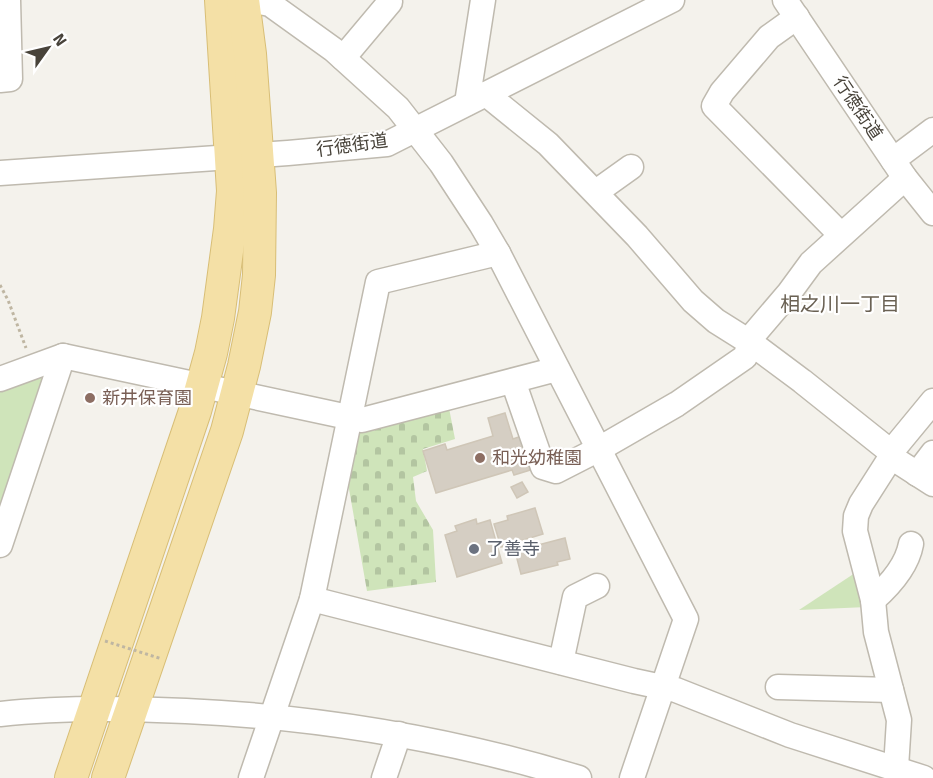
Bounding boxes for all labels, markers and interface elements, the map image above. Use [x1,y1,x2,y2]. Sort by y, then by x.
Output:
north arrow [18,18,78,78]
text: N [48,30,71,50]
street label: 行徳街道 [829,72,887,144]
street label: 行徳街道 [315,129,389,161]
district label: 相之川一丁目 [780,292,900,317]
place label: 新井保育園 [102,387,192,409]
marker: 新井保育園 [83,391,97,405]
place label: 和光幼稚園 [492,447,582,469]
marker: 和光幼稚園 [473,451,487,465]
place label: 了善寺 [486,538,540,560]
marker: 了善寺 [467,542,481,556]

